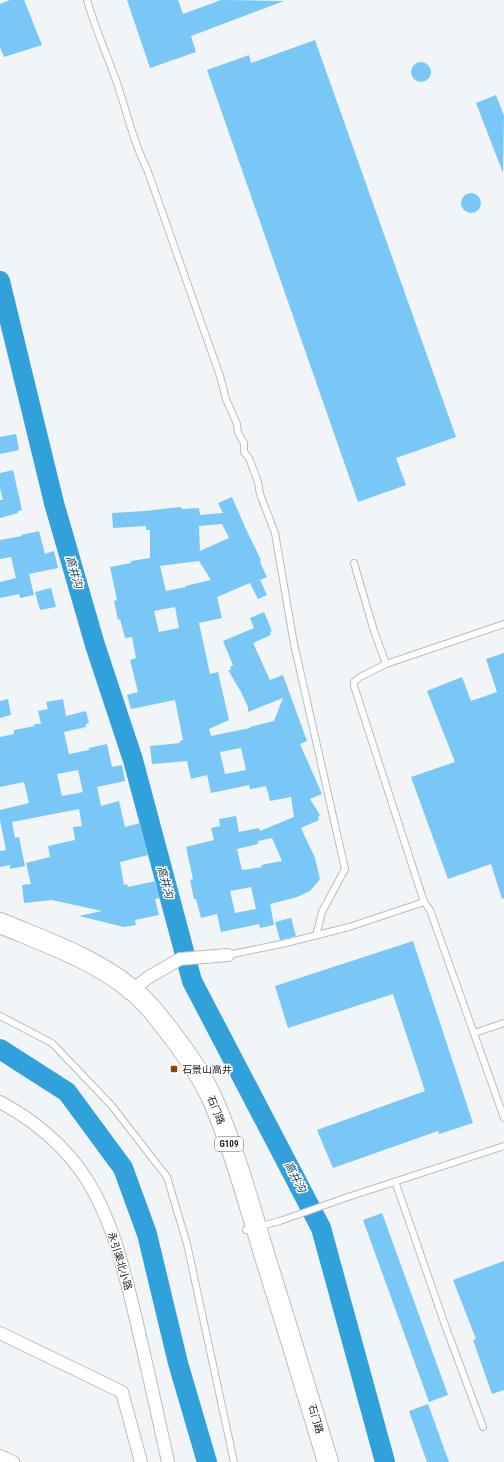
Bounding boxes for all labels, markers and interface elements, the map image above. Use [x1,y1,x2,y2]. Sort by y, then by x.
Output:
water label: 高井沟 [63,554,85,591]
water label: 高井沟 [154,864,176,901]
marker: 石景山高井 [169,1064,179,1074]
place label: 石景山高井 [182,1064,232,1075]
street label: 石门路 [205,1094,227,1126]
road number: G109 [215,1137,243,1151]
water label: 高井沟 [282,1159,309,1196]
street label: 永引渠北小路 [106,1231,134,1291]
street label: 石门路 [307,1403,325,1435]

